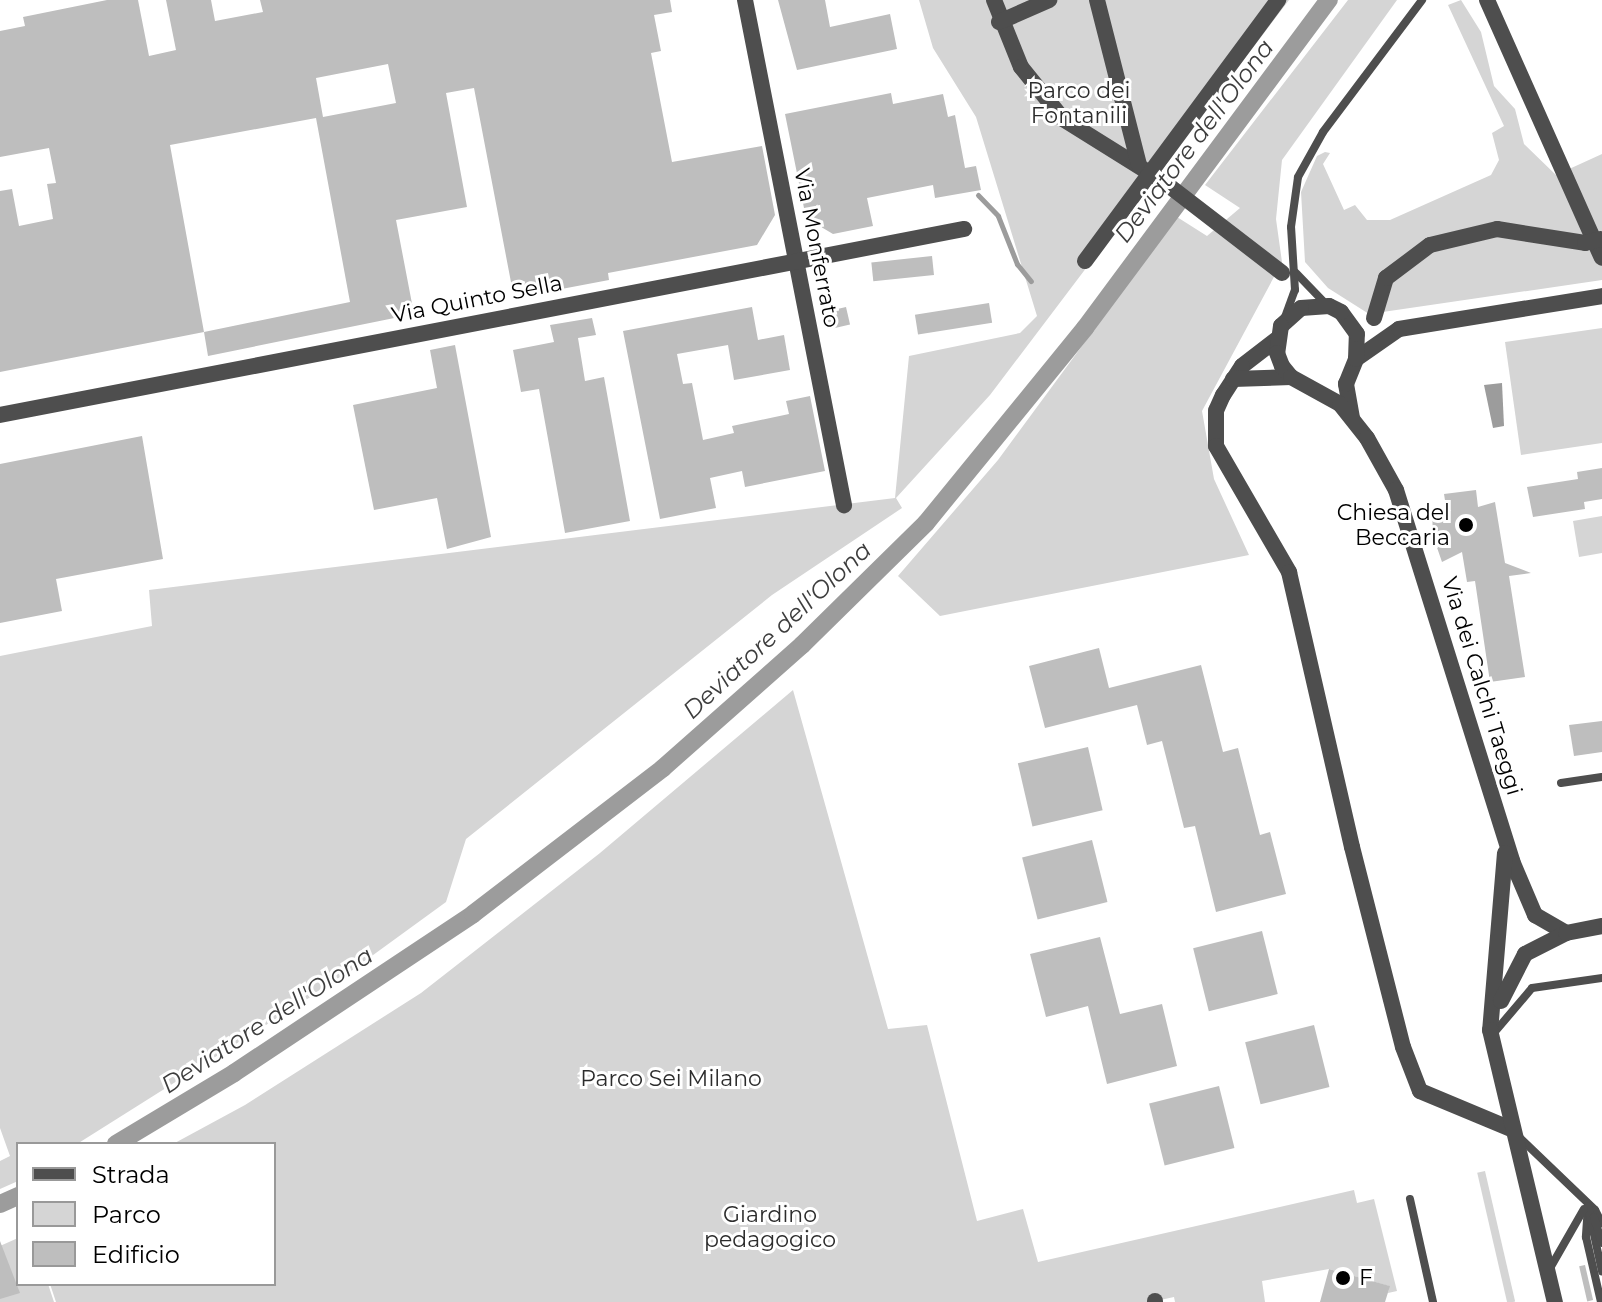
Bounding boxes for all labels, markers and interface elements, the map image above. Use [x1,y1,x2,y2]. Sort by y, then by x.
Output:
water label: Deviatore dell'Olona [1108,34,1280,248]
park label: Parco dei Fontanili [1028,77,1130,128]
street label: Via Monferrato [789,166,845,330]
street label: Via Quinto Sella [389,270,565,328]
place label: Chiesa del Beccaria [1337,499,1450,550]
marker: Chiesa del Beccaria [1457,516,1475,534]
water label: Deviatore dell'Olona [677,535,877,725]
street label: Via dei Calchi Taeggi [1436,574,1528,798]
water label: Deviatore dell'Olona [156,941,378,1099]
park label: Parco Sei Milano [580,1066,762,1092]
legend [16,1142,276,1286]
text: Strada [92,1160,170,1189]
text: Parco [92,1200,161,1229]
park label: Giardino pedagogico [704,1201,836,1252]
text: Edificio [92,1240,180,1269]
place label: F [1359,1265,1373,1291]
marker: F [1334,1269,1352,1287]

